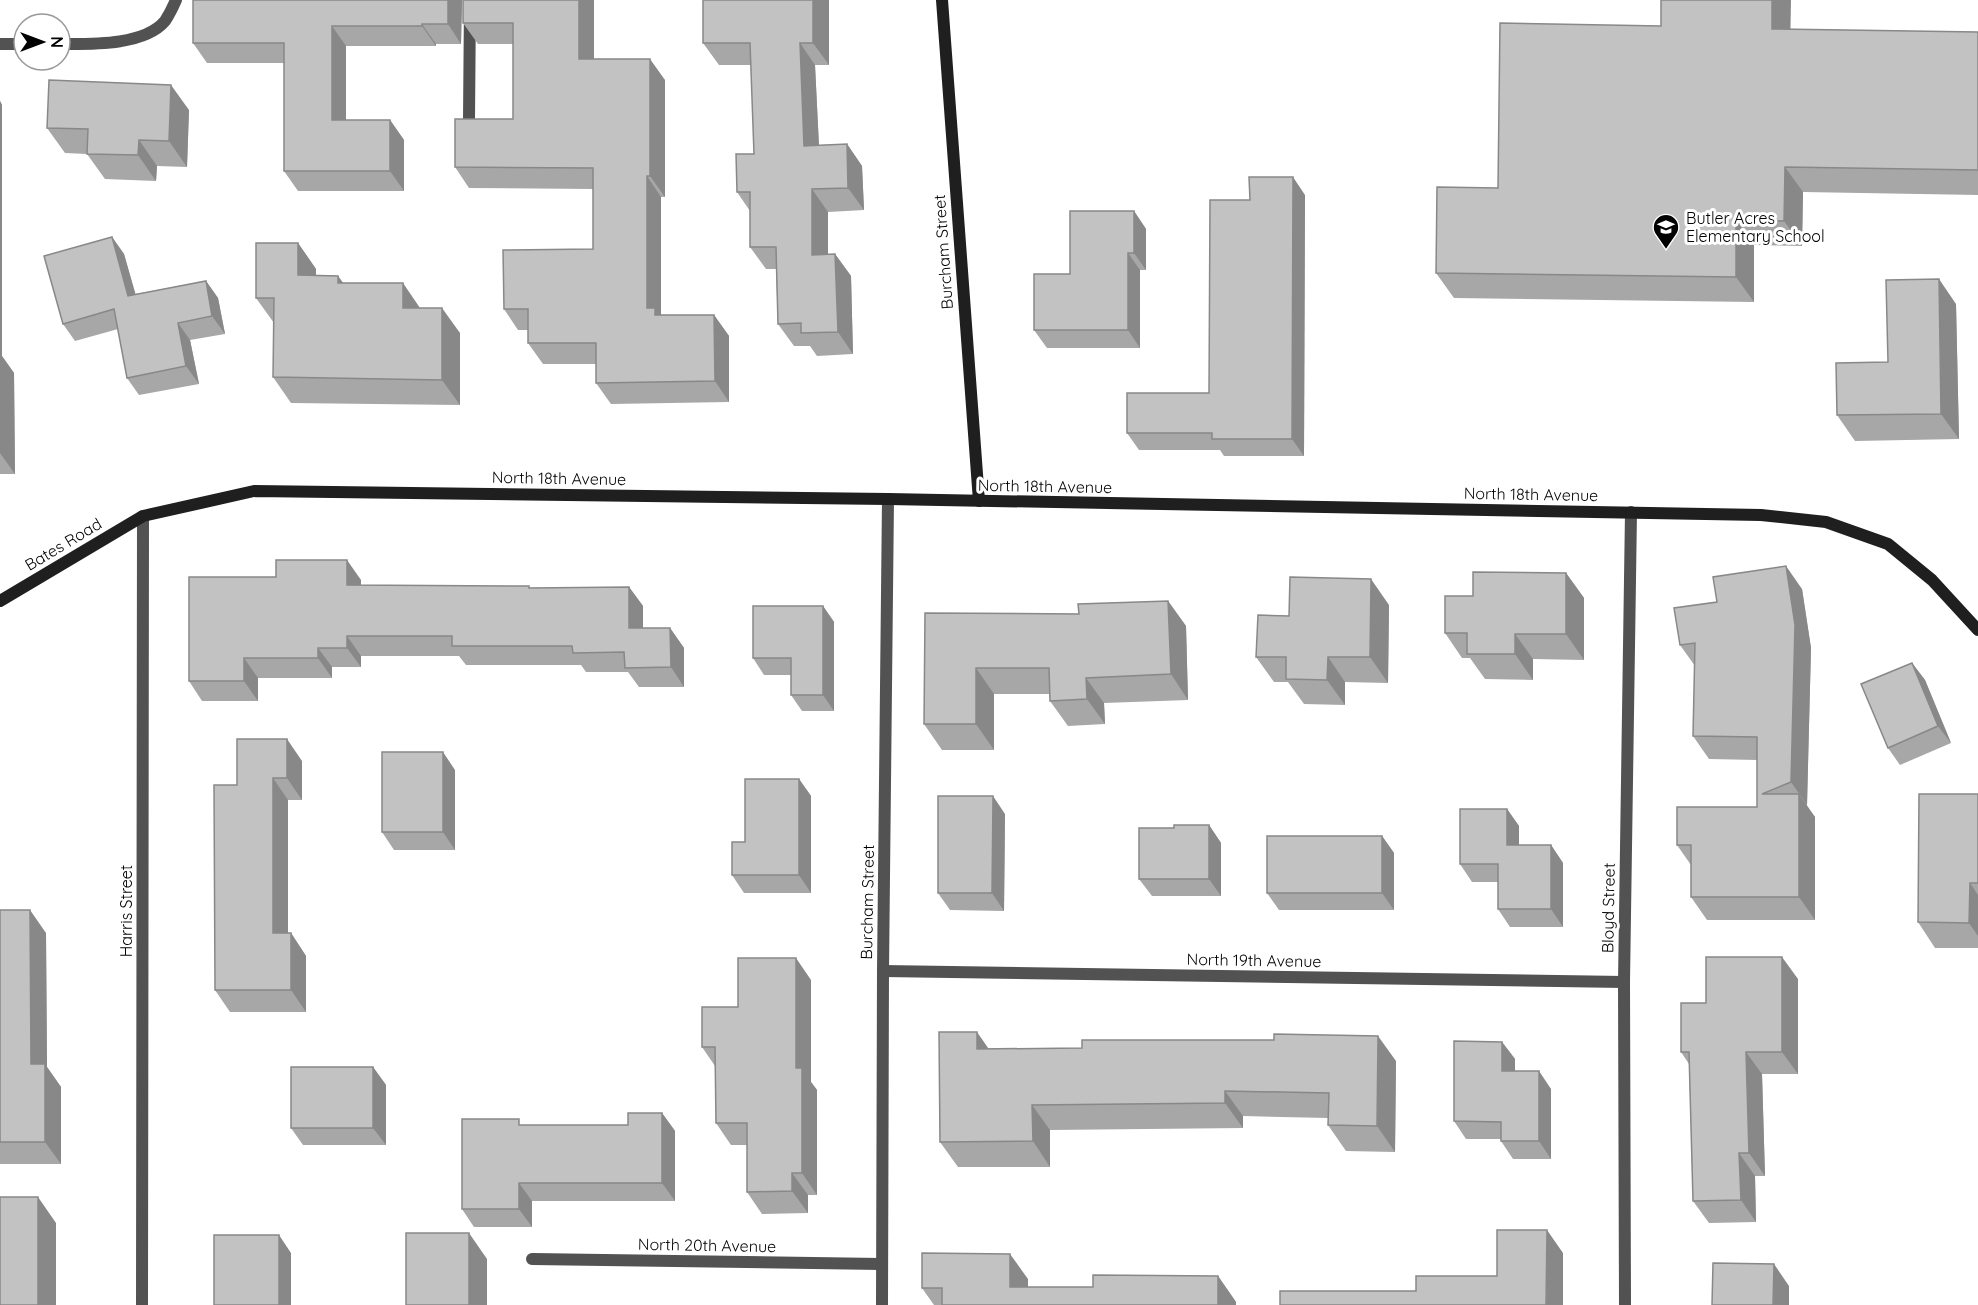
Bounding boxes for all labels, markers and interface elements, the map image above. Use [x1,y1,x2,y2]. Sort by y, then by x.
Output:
north arrow [12,12,72,72]
text: N [47,36,67,48]
street label: Burcham Street [929,194,957,310]
place label: Butler Acres Elementary School [1686,208,1825,246]
school or university icon: Butler Acres Elementary School [1651,212,1681,250]
street label: North 18th Avenue [492,467,626,489]
street label: North 18th Avenue [978,475,1112,497]
street label: North 18th Avenue [1464,483,1598,505]
street label: Bates Road [21,513,105,575]
street label: Burcham Street [856,844,878,960]
street label: Bloyd Street [1597,863,1619,953]
street label: Harris Street [116,865,136,957]
street label: North 19th Avenue [1186,949,1322,971]
street label: North 20th Avenue [638,1234,776,1256]

